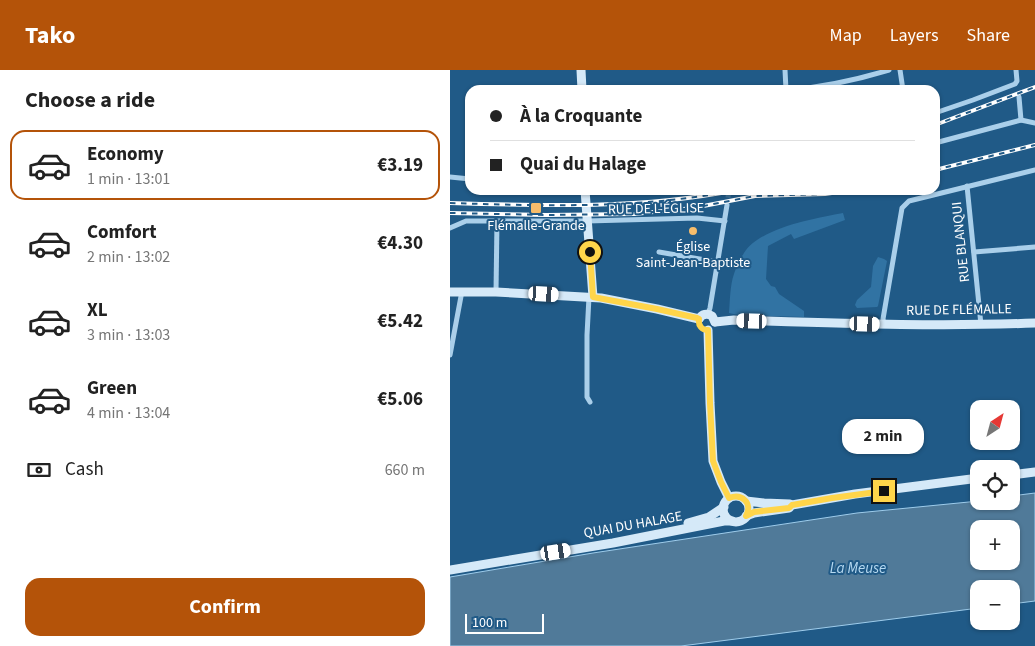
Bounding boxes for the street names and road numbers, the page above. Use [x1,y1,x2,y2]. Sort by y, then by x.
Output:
street label: RUE DE L'ÉGLISE [608,198,704,220]
street label: RUE BLANQUI [947,201,975,283]
street label: RUE DE FLÉMALLE [906,299,1012,321]
street label: QUAI DU HALAGE [582,506,684,544]

